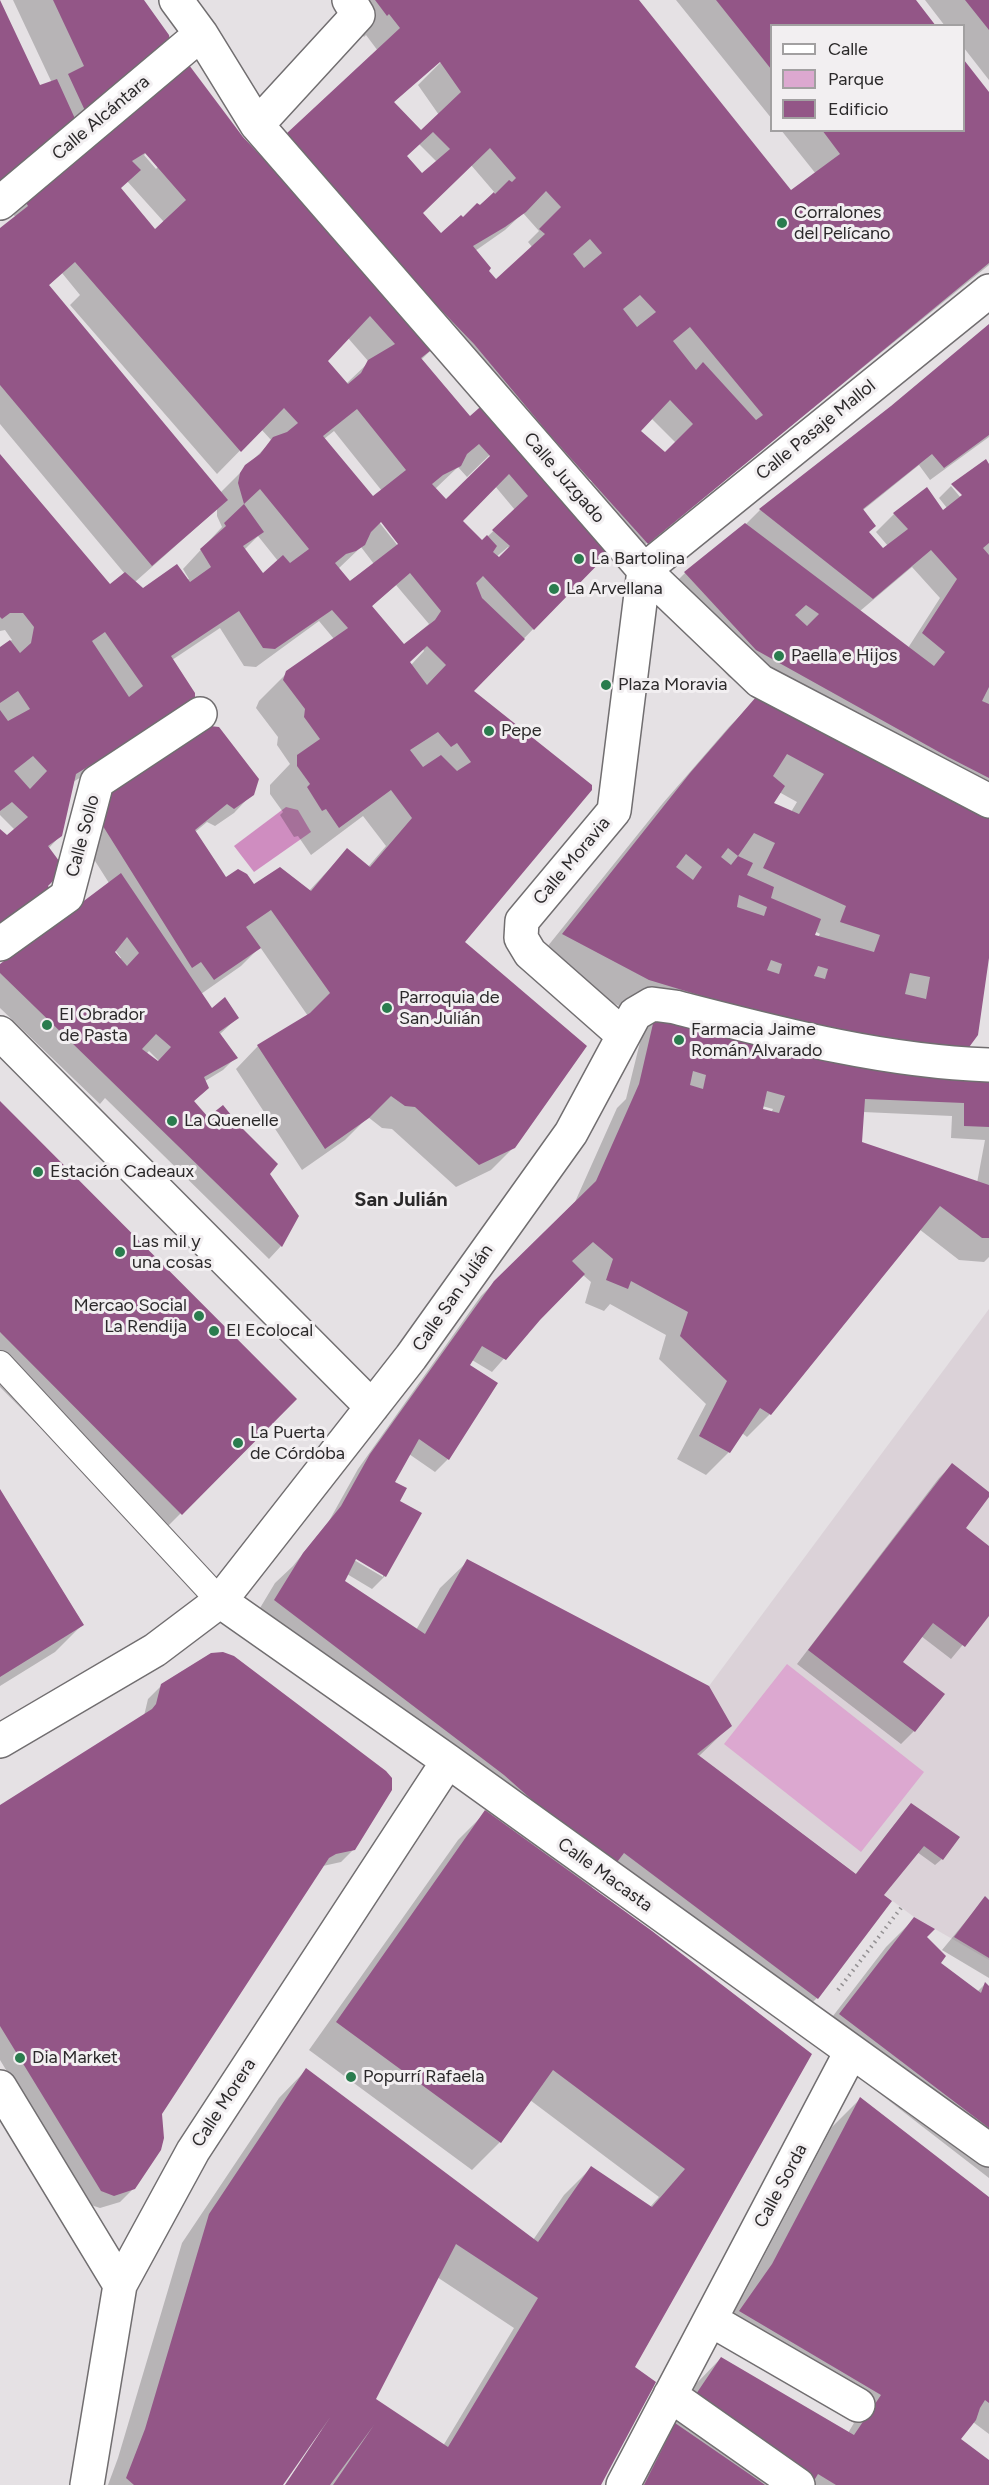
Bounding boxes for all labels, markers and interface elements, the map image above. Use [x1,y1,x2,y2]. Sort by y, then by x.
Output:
legend [770,24,965,132]
text: Calle [828,38,868,60]
text: Parque [828,68,884,90]
street label: Calle Alcántara [48,71,154,165]
text: Edificio [828,98,889,120]
place label: Corralones del Pelícano [794,202,890,244]
marker: Corralones del Pelícano [775,216,789,230]
street label: Calle Pasaje Mallol [752,375,880,485]
street label: Calle Juzgado [519,428,609,528]
place label: La Bartolina [591,548,685,570]
marker: La Bartolina [572,552,586,566]
place label: La Arvellana [566,578,663,600]
marker: La Arvellana [547,582,561,596]
place label: Paella e Hijos [791,645,897,667]
marker: Paella e Hijos [772,649,786,663]
place label: Plaza Moravia [618,674,728,696]
marker: Plaza Moravia [599,678,613,692]
place label: Pepe [501,720,542,742]
marker: Pepe [482,724,496,738]
street label: Calle Sollo [62,793,104,879]
street label: Calle Moravia [529,813,615,909]
place label: Parroquia de San Julián [399,987,500,1030]
marker: Parroquia de San Julián [380,1001,394,1015]
place label: El Obrador de Pasta [59,1004,145,1046]
marker: El Obrador de Pasta [40,1018,54,1032]
place label: Farmacia Jaime Román Alvarado [691,1019,822,1062]
marker: Farmacia Jaime Román Alvarado [672,1033,686,1047]
place label: La Quenelle [184,1110,279,1132]
marker: La Quenelle [165,1114,179,1128]
place label: Estación Cadeaux [50,1161,194,1183]
marker: Estación Cadeaux [31,1165,45,1179]
district label: San Julián [354,1188,448,1212]
place label: Las mil y una cosas [132,1231,212,1274]
street label: Calle San Julián [408,1240,498,1356]
marker: Las mil y una cosas [113,1245,127,1259]
place label: Mercao Social La Rendija [74,1295,187,1338]
marker: Mercao Social La Rendija [192,1309,206,1323]
place label: El Ecolocal [226,1320,313,1342]
marker: El Ecolocal [207,1324,221,1338]
place label: La Puerta de Córdoba [250,1422,345,1464]
marker: La Puerta de Córdoba [231,1436,245,1450]
street label: Calle Macasta [553,1833,657,1917]
place label: Dia Market [32,2047,118,2069]
marker: Dia Market [13,2051,27,2065]
street label: Calle Morera [187,2055,261,2151]
place label: Popurrí Rafaela [363,2066,484,2088]
marker: Popurrí Rafaela [344,2070,358,2084]
street label: Calle Sorda [750,2140,812,2232]

